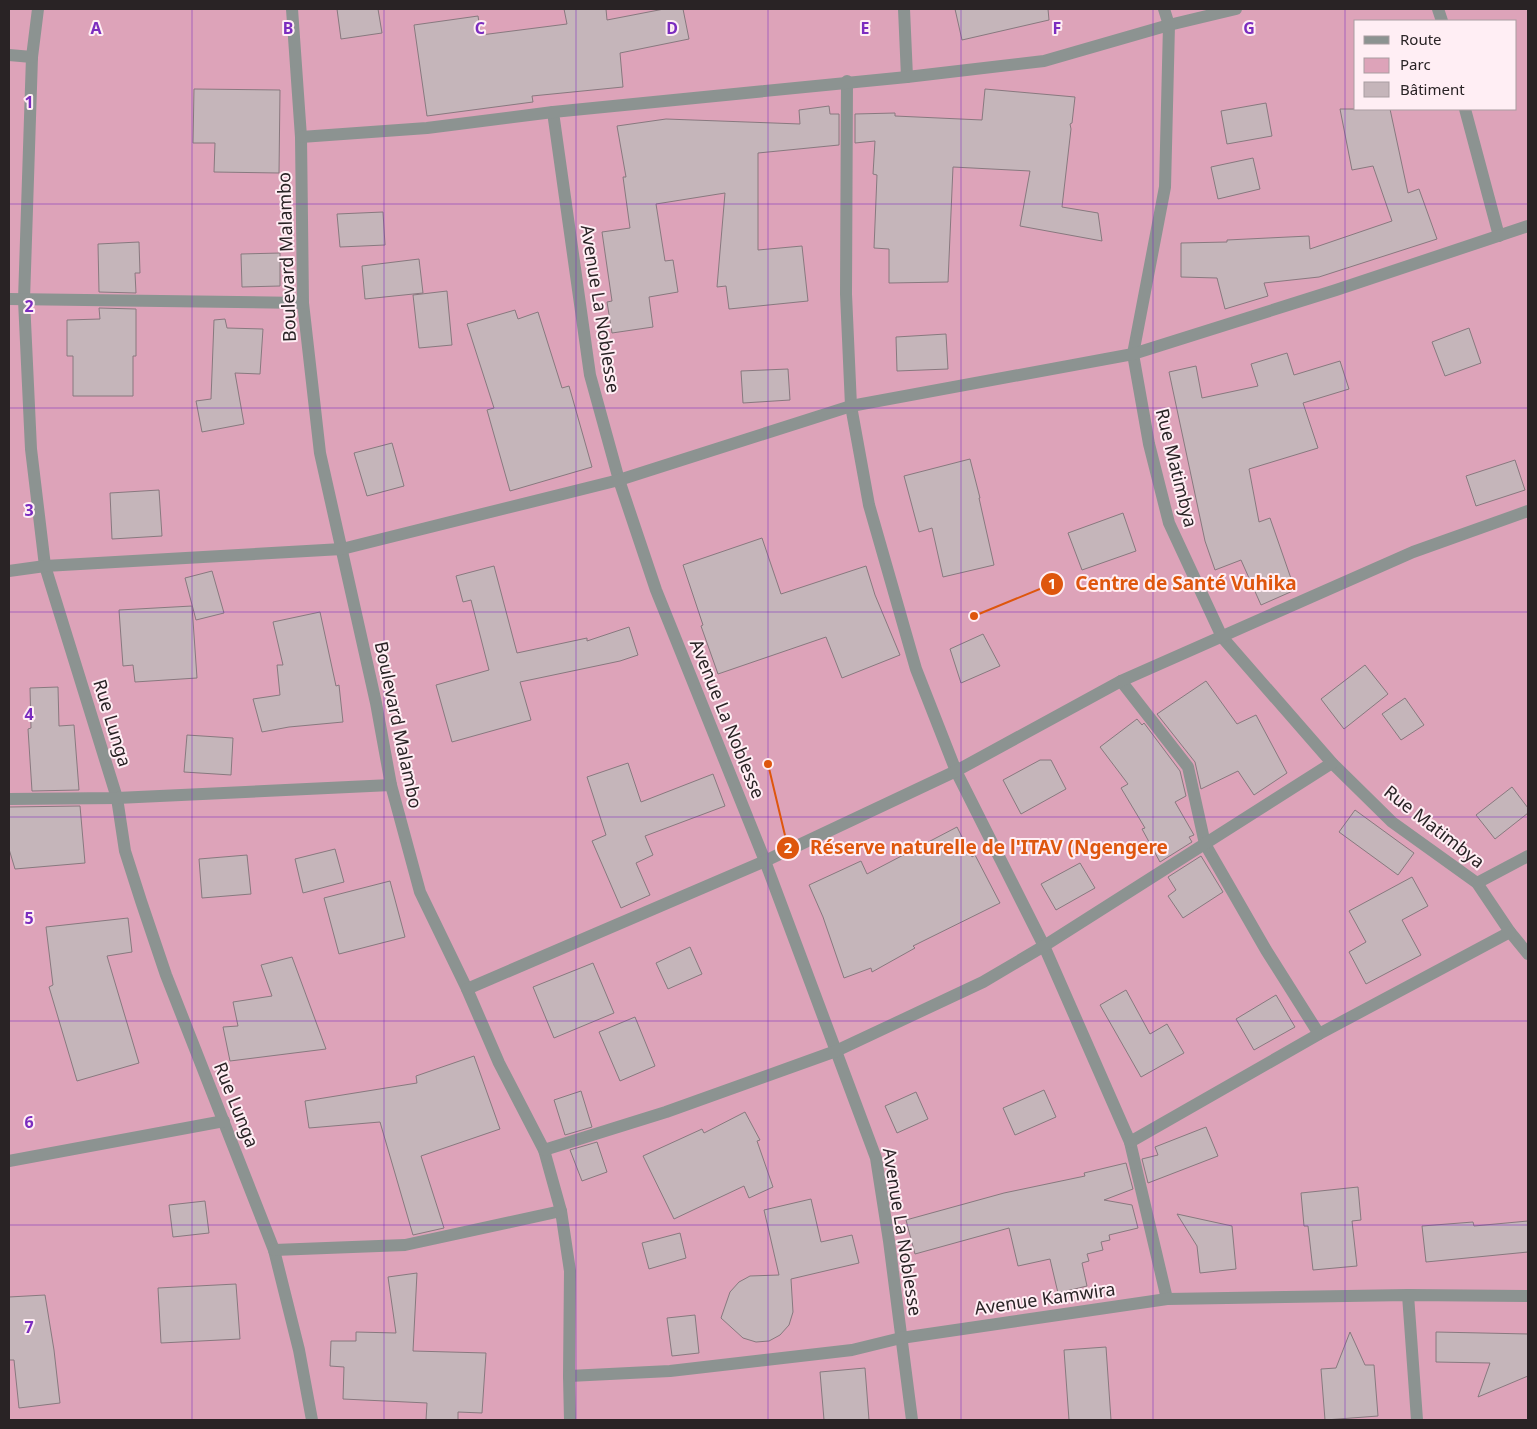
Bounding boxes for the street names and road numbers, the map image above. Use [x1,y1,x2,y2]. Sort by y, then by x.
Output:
street label: Boulevard Malambo [271,172,301,342]
street label: Avenue La Noblesse [576,223,626,395]
street label: Rue Matimbya [1151,406,1203,530]
street label: Avenue La Noblesse [685,635,771,802]
street label: Boulevard Malambo [370,639,428,811]
street label: Rue Lunga [88,676,138,769]
street label: Rue Matimbya [1379,779,1490,873]
street label: Rue Lunga [209,1058,265,1151]
street label: Avenue La Noblesse [878,1146,928,1318]
street label: Avenue Kamwira [973,1276,1117,1320]

